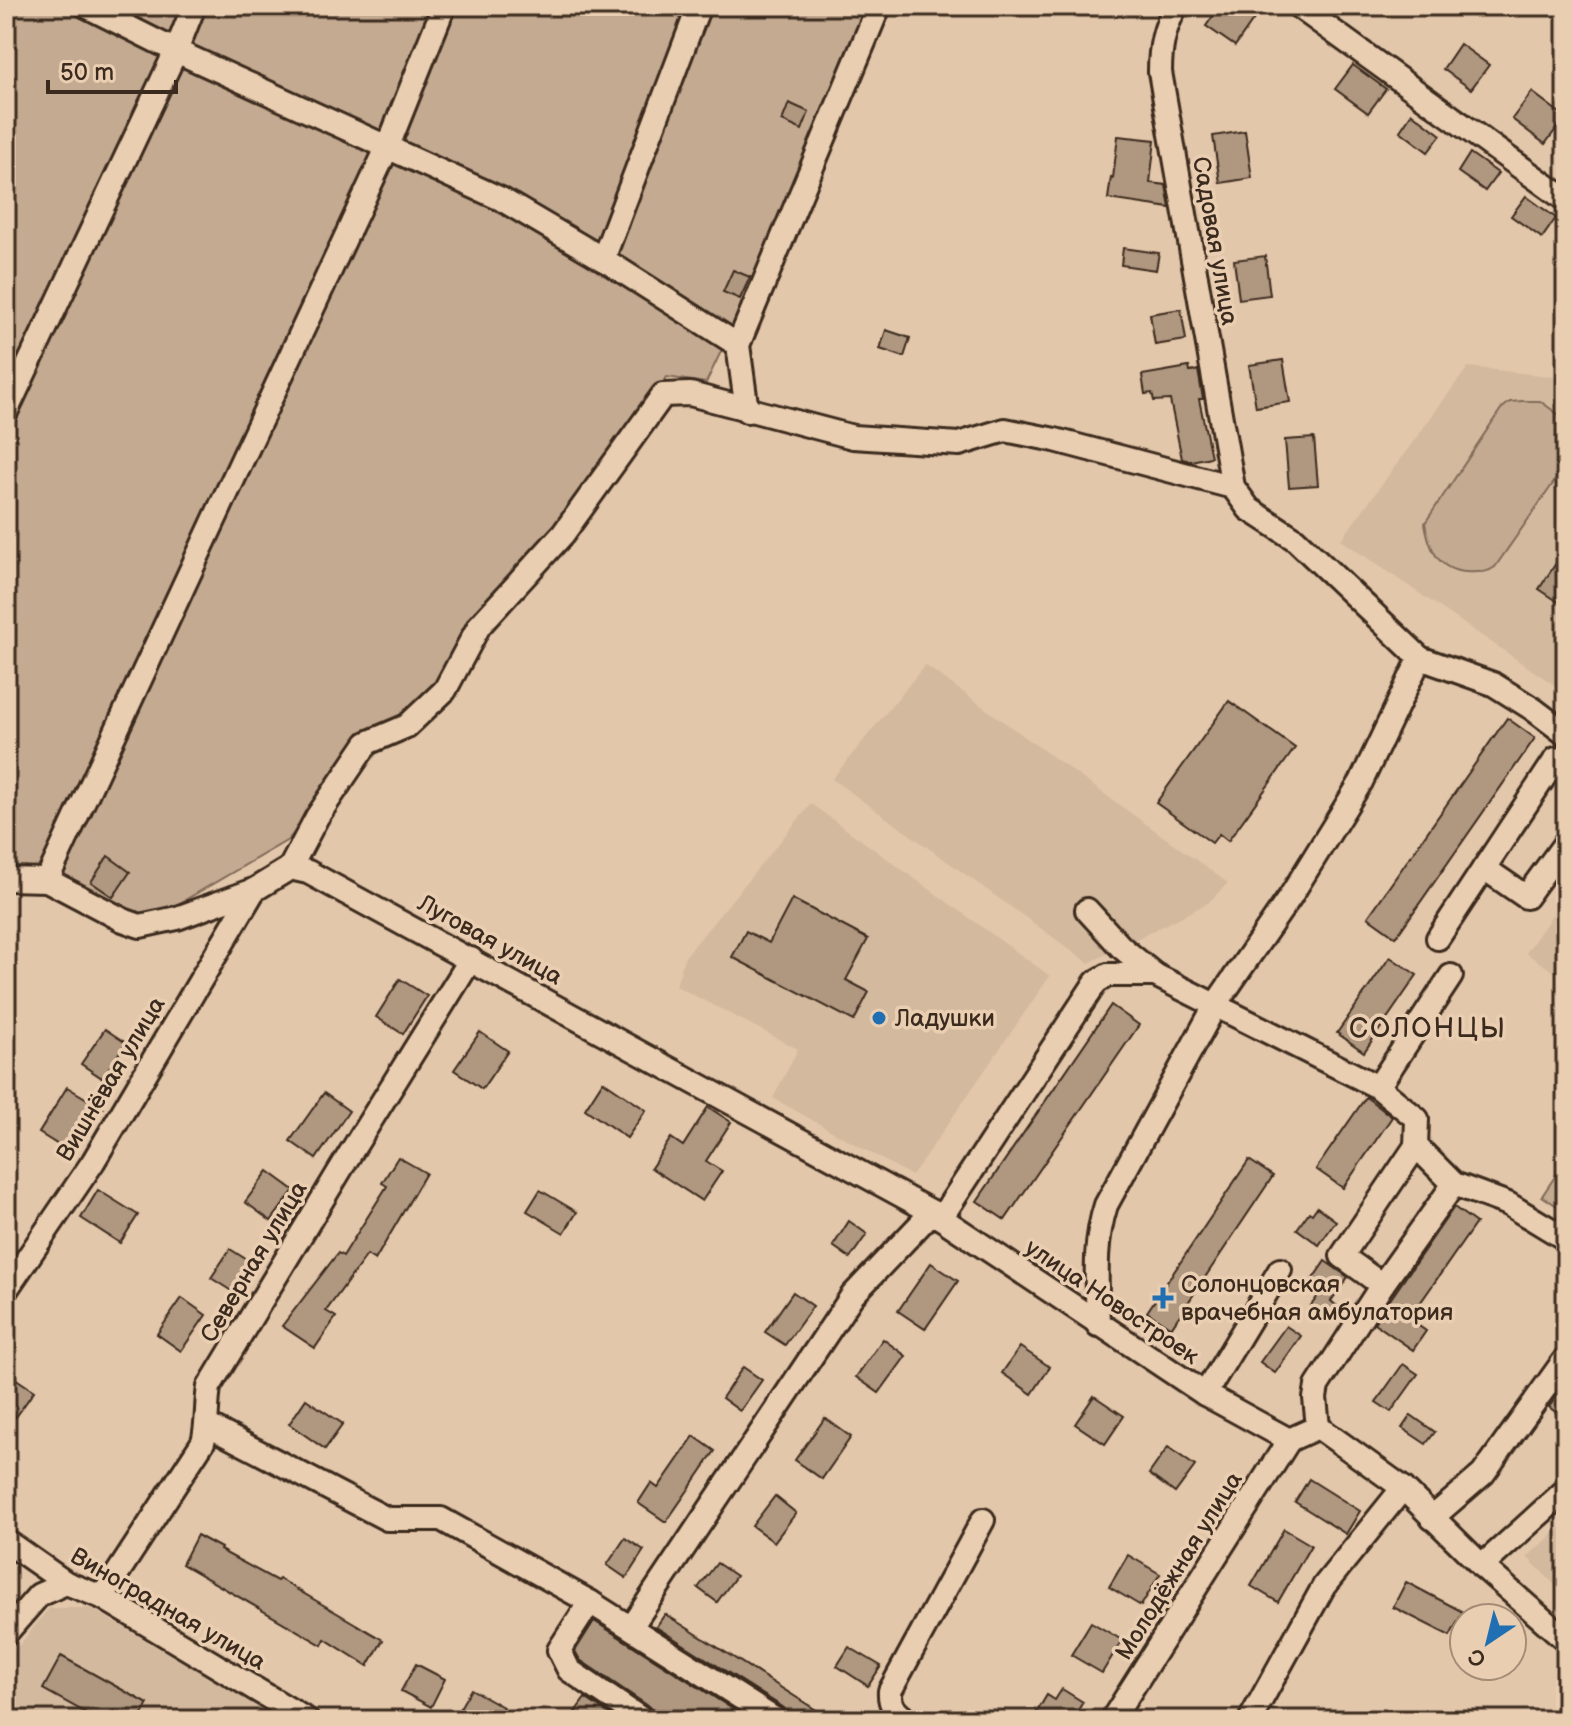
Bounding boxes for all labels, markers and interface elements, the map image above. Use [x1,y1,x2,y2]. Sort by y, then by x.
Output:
scale bar [48,44,176,94]
text: 50 m [60,58,114,87]
street label: Садовая улица [1186,155,1244,327]
street label: Луговая улица [412,888,567,992]
street label: Вишнёвая улица [50,991,172,1167]
place label: Ладушки [894,1004,995,1033]
marker: Ладушки [870,1009,888,1027]
district label: СОЛОНЦЫ [1349,1012,1507,1045]
street label: Северная улица [194,1176,314,1348]
street label: улица Новостроек [1020,1233,1205,1371]
place label: Солонцовская врачебная амбулатория [1181,1270,1453,1327]
marker: Солонцовская врачебная амбулатория [1152,1287,1174,1309]
street label: Молодёжная улица [1109,1467,1249,1665]
street label: Виноградная улица [65,1541,271,1677]
north arrow [1448,1602,1528,1682]
text: С [1463,1642,1491,1673]

